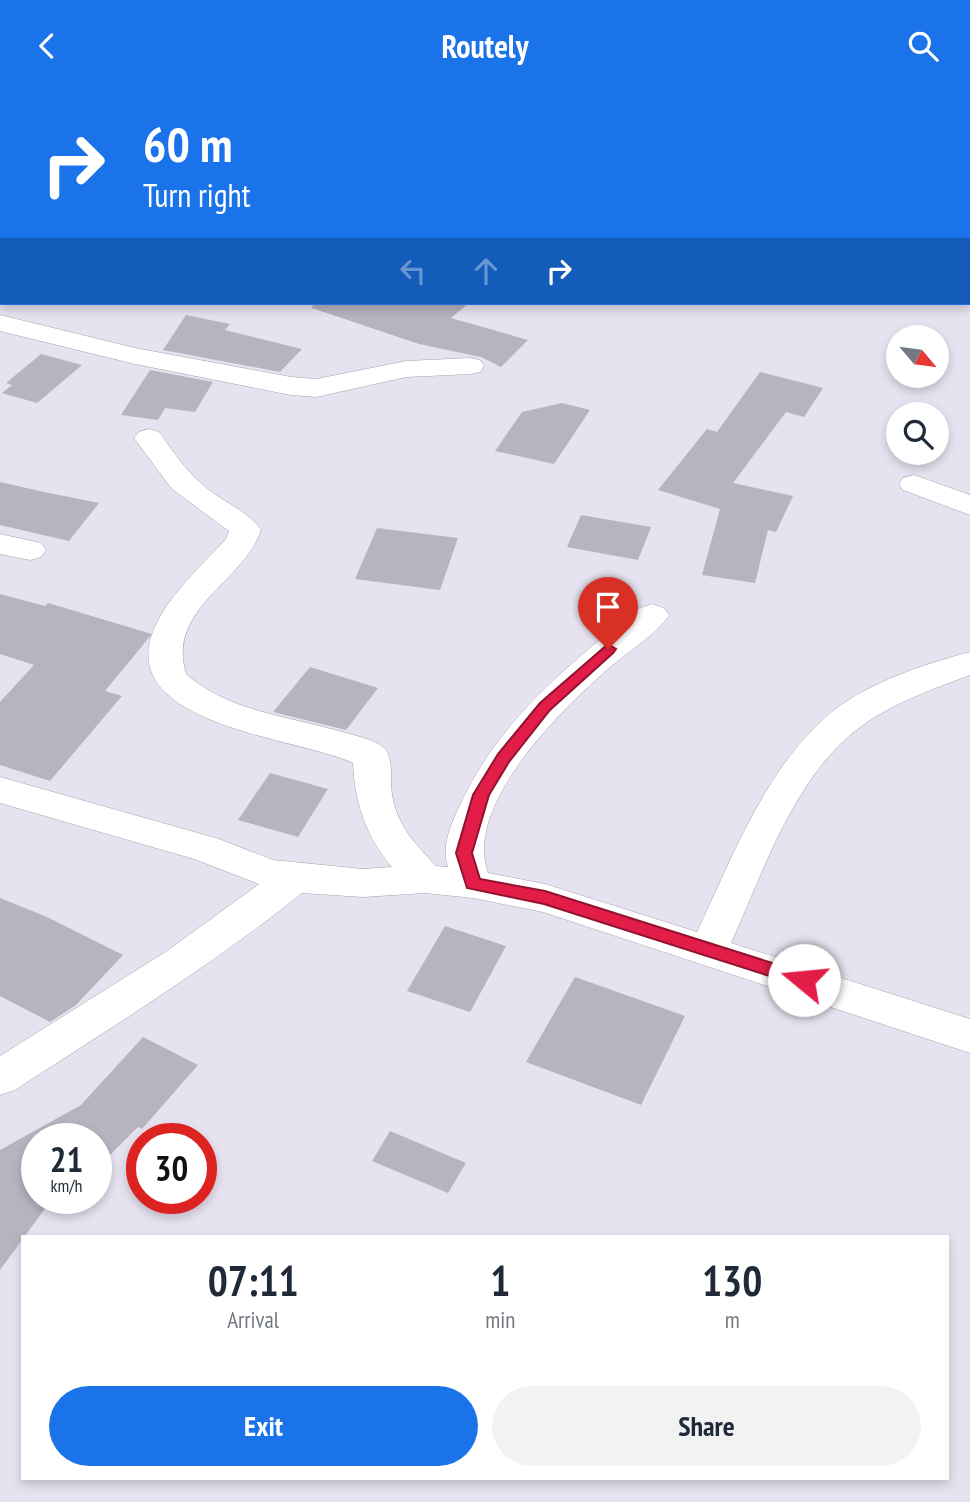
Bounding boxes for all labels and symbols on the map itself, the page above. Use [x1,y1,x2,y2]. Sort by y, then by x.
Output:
north arrow [886,325,948,389]
pin [578,577,638,649]
position arrow [767,943,841,1017]
speed limit sign: 30 [126,1123,217,1214]

